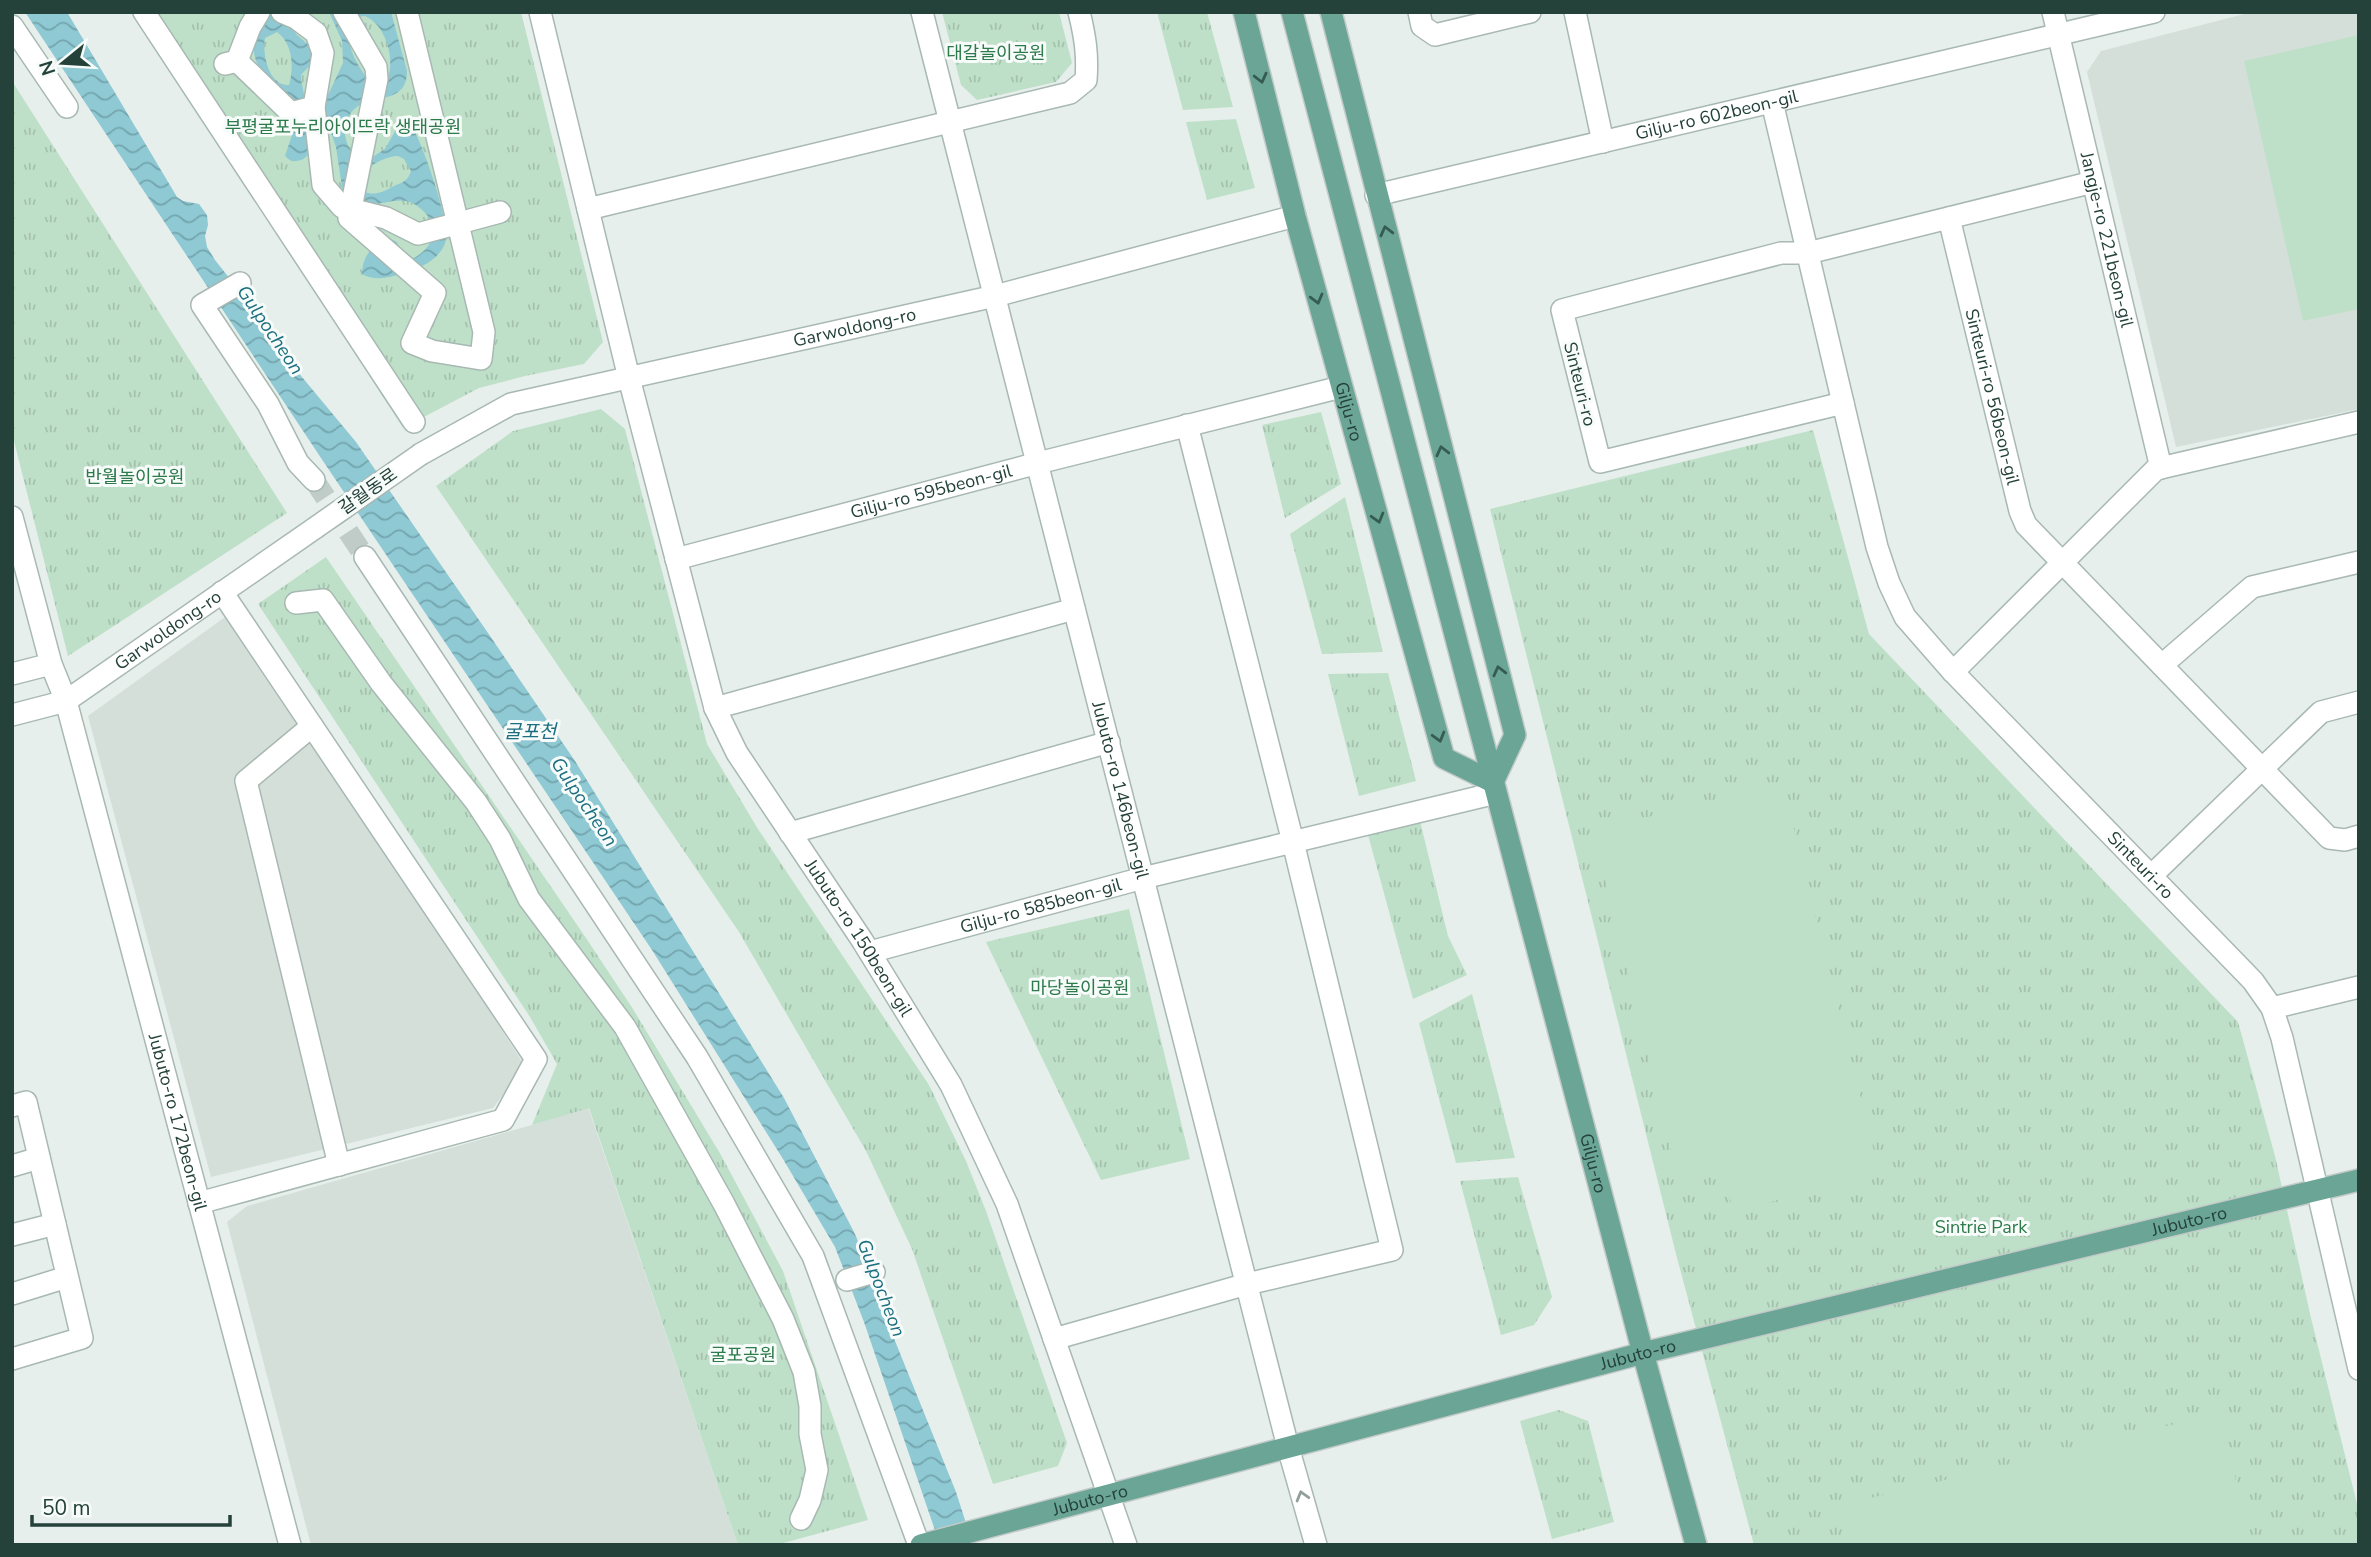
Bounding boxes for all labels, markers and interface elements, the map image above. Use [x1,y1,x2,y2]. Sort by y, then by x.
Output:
north arrow [28,28,98,98]
park label: 대갈놀이공원 [946,41,1046,65]
text: N [33,57,62,79]
one-way arrow [1253,72,1267,84]
street label: Gilju-ro 602beon-gil [1633,84,1801,146]
park label: 부평굴포누리아이뜨락 생태공원 [225,115,461,139]
street label: Jangje-ro 221beon-gil [2074,149,2139,331]
one-way arrow [1380,225,1394,237]
water label: Gulpocheon [230,280,310,380]
one-way arrow [1309,293,1323,305]
street label: Garwoldong-ro [791,302,918,353]
street label: Sinteuri-ro 56beon-gil [1959,306,2025,488]
street label: Sinteuri-ro [1558,339,1602,429]
street label: Gilju-ro [1329,379,1368,444]
one-way arrow [1436,445,1450,457]
street label: Gilju-ro 595beon-gil [848,458,1015,524]
street label: 갈월동로 [334,462,402,520]
park label: 반월놀이공원 [85,465,185,489]
one-way arrow [1369,512,1384,524]
street label: Garwoldong-ro [110,585,226,676]
one-way arrow [1493,666,1507,678]
street label: Jubuto-ro 146beon-gil [1086,698,1155,882]
water label: 굴포천 [504,719,558,745]
one-way arrow [1430,731,1445,743]
water label: Gulpocheon [544,752,624,852]
street label: Sinteuri-ro [2102,826,2179,904]
street label: Jubuto-ro 150beon-gil [799,854,918,1021]
street label: Gilju-ro 585beon-gil [957,872,1125,939]
park label: 마당놀이공원 [1030,976,1130,1000]
street label: Jubuto-ro 172beon-gil [143,1030,213,1214]
street label: Gilju-ro [1574,1131,1613,1196]
street label: Jubuto-ro [2148,1200,2229,1242]
park label: Sintrie Park [1935,1215,2028,1239]
water label: Gulpocheon [850,1235,912,1341]
street label: Jubuto-ro [1597,1333,1678,1376]
park label: 굴포공원 [710,1343,776,1367]
street label: Jubuto-ro [1049,1479,1130,1522]
scale bar [32,1484,229,1528]
one-way arrow [1295,1490,1310,1502]
text: 50 m [42,1494,91,1522]

